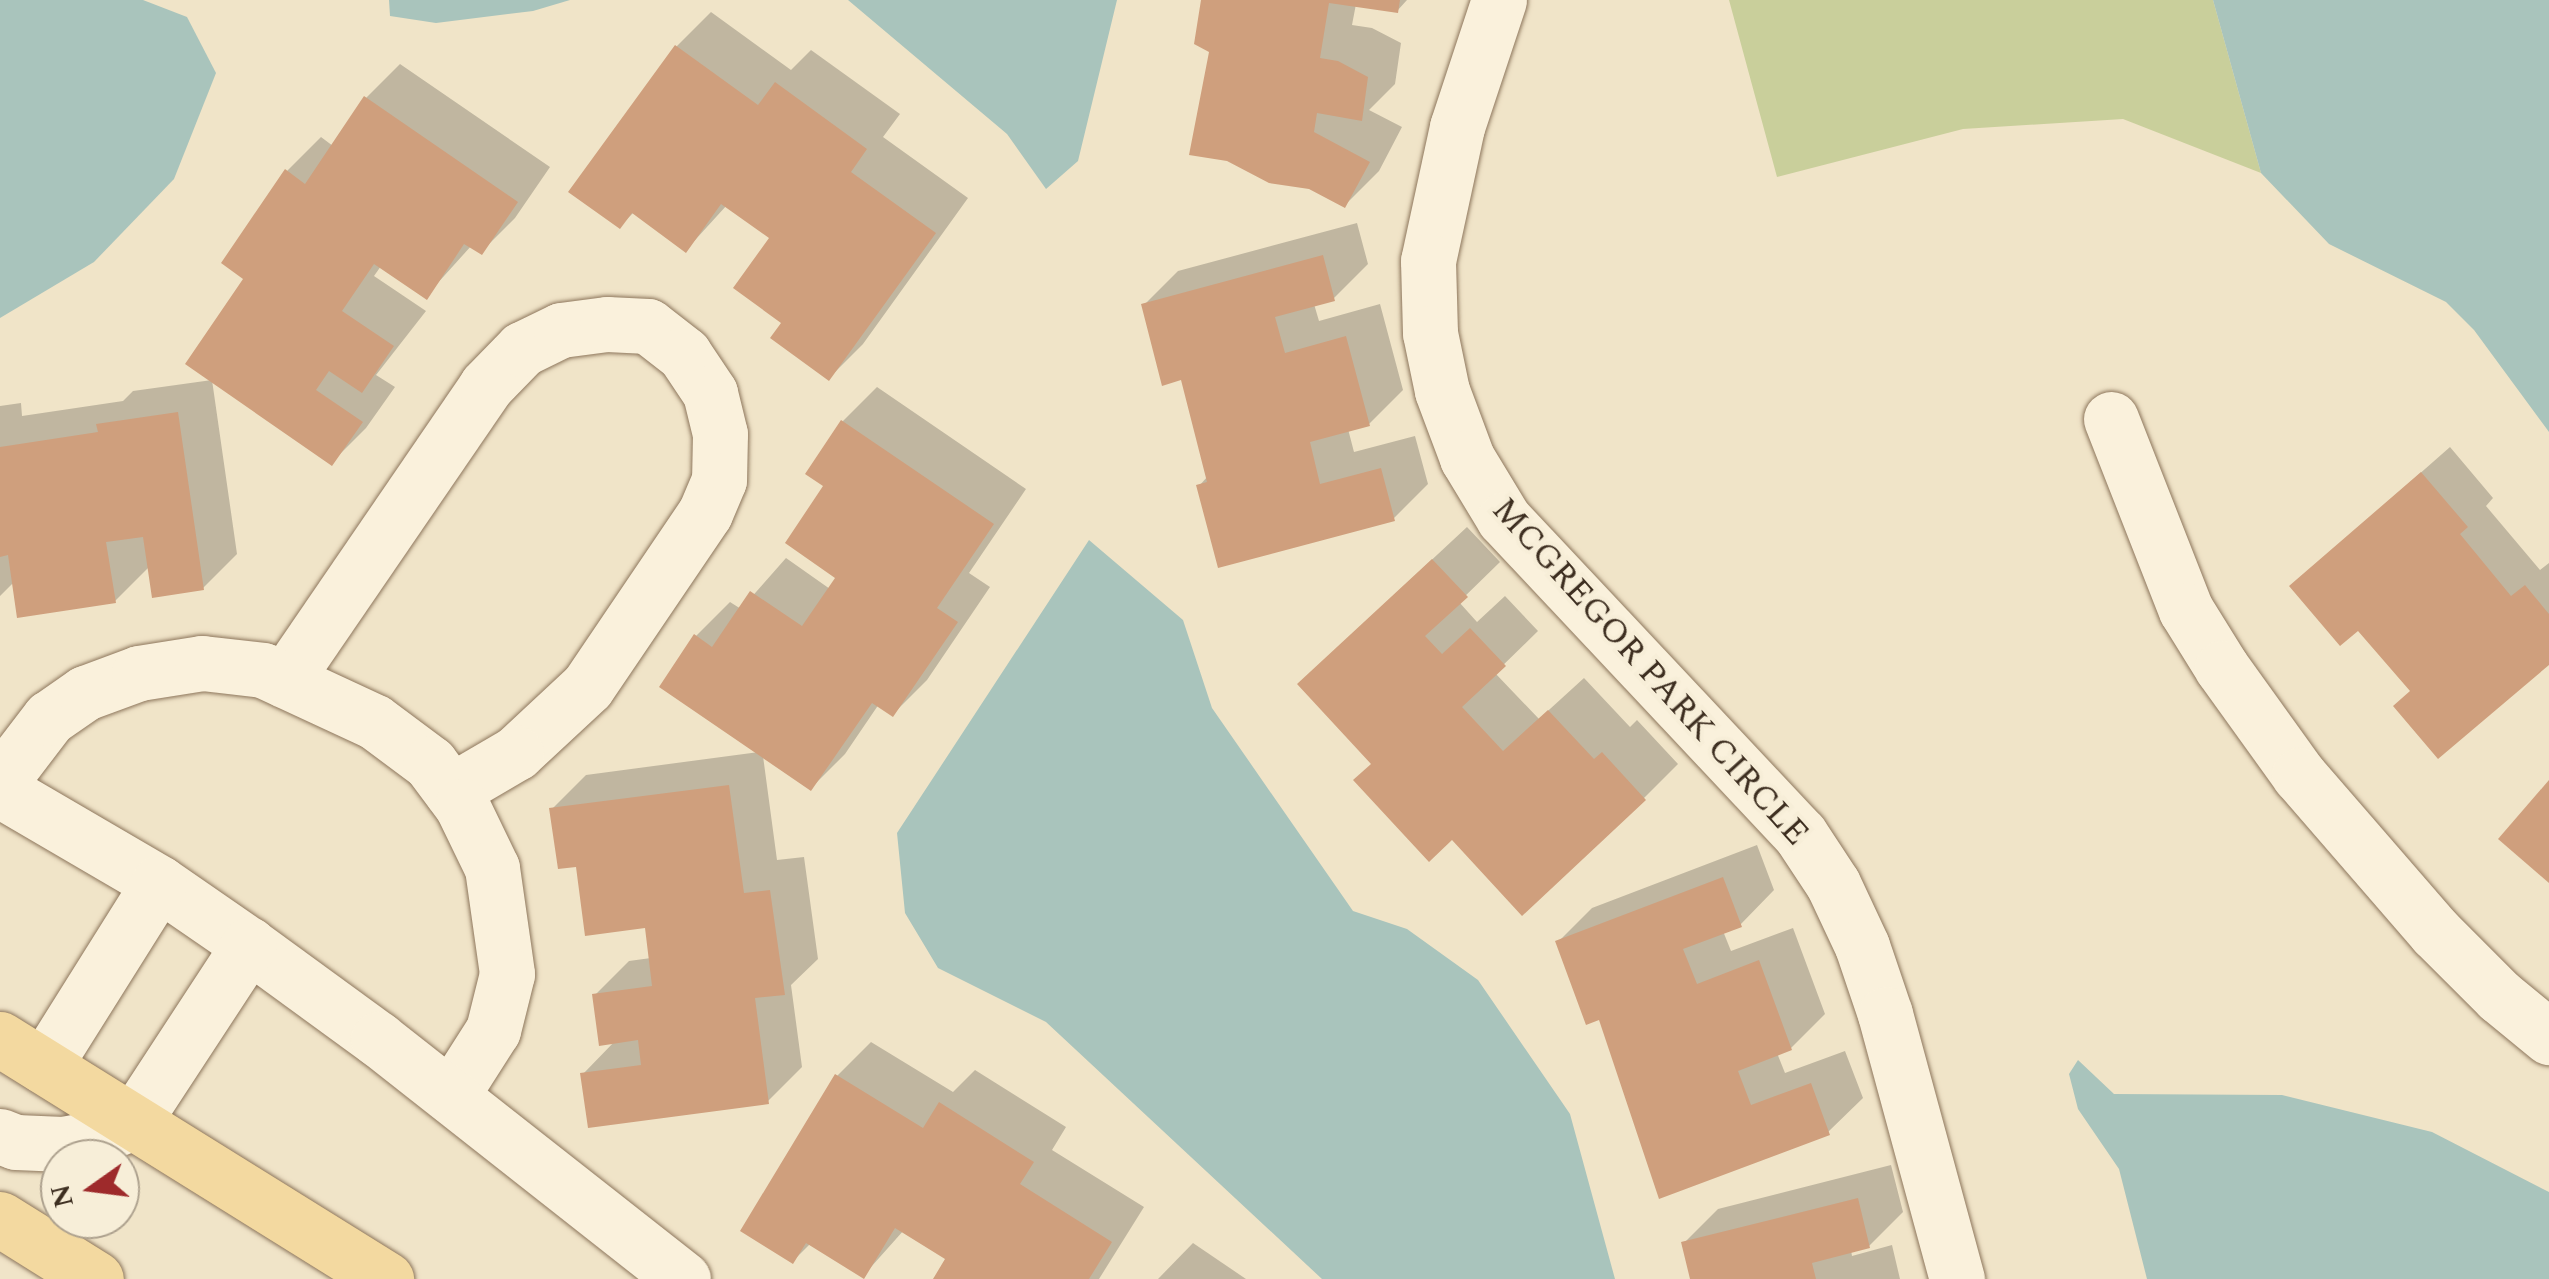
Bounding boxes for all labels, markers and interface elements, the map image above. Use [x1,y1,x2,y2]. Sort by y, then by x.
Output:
street label: MCGREGOR PARK CIRCLE [1483,489,1817,855]
north arrow [40,1139,140,1239]
text: N [39,1180,86,1212]

